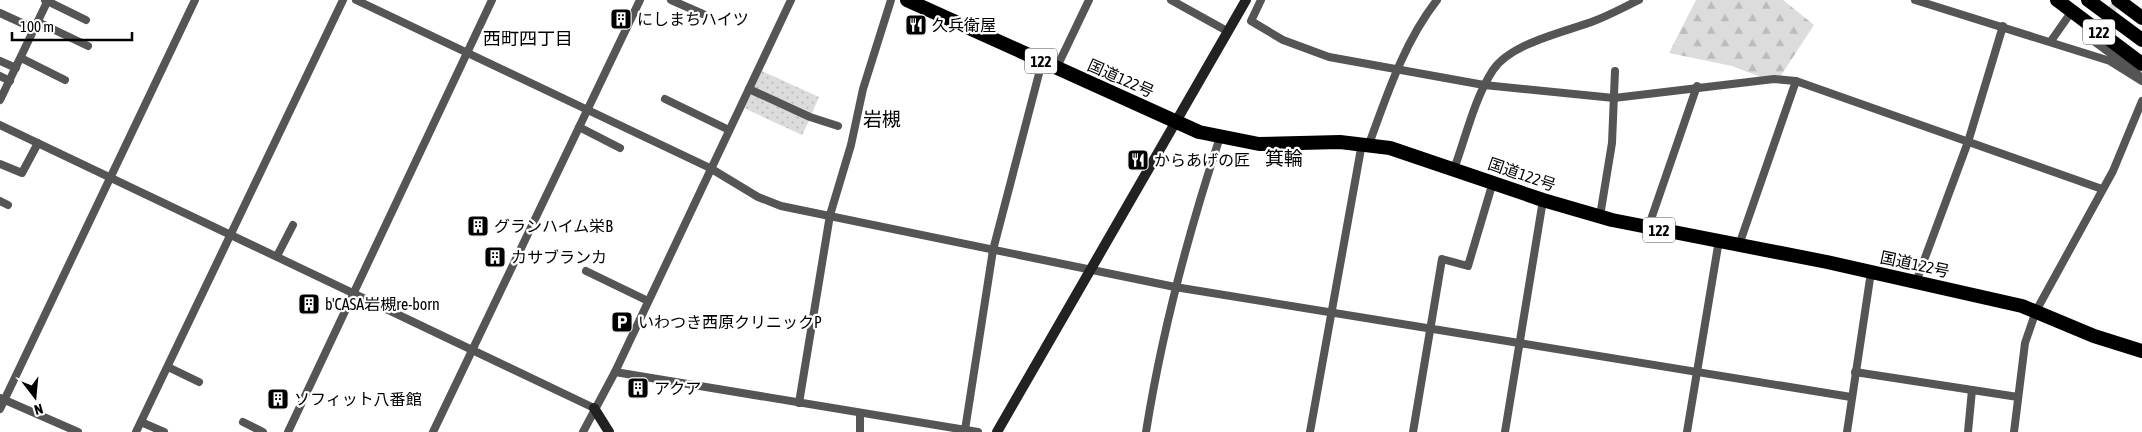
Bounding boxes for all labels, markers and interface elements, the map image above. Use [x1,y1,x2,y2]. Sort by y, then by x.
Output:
building icon: にしまちハイツ [609,7,633,31]
scale bar [12,10,132,42]
place label: にしまちハイツ [637,10,749,28]
restaurant icon: 久兵衛屋 [904,13,928,37]
place label: 久兵衛屋 [932,16,996,34]
text: 100 m [20,18,54,35]
road number: 122 [2083,20,2115,44]
district label: 西町四丁目 [483,28,573,49]
road number: 122 [1025,48,1057,74]
street label: 国道122号 [1085,55,1157,101]
district label: 岩槻 [863,108,901,130]
district label: 箕輪 [1265,147,1303,169]
restaurant icon: からあげの匠 [1126,148,1150,172]
place label: からあげの匠 [1154,151,1250,169]
street label: 国道122号 [1486,154,1558,194]
building icon: グランハイム栄B [466,214,490,238]
place label: グランハイム栄B [494,217,613,235]
road number: 122 [1643,218,1675,242]
building icon: カサブランカ [483,245,507,269]
place label: カサブランカ [511,248,607,266]
street label: 国道122号 [1879,248,1951,280]
building icon: b'CASA岩槻re-born [297,292,321,316]
place label: b'CASA岩槻re-born [325,295,440,313]
parking icon: いわつき西原クリニックP [610,310,634,334]
place label: いわつき西原クリニックP [638,313,822,331]
north arrow [10,372,60,422]
building icon: アクア [626,376,650,400]
place label: アクア [654,379,701,397]
building icon: ソフィット八番館 [266,387,290,411]
place label: ソフィット八番館 [294,390,422,408]
text: N [32,401,45,418]

